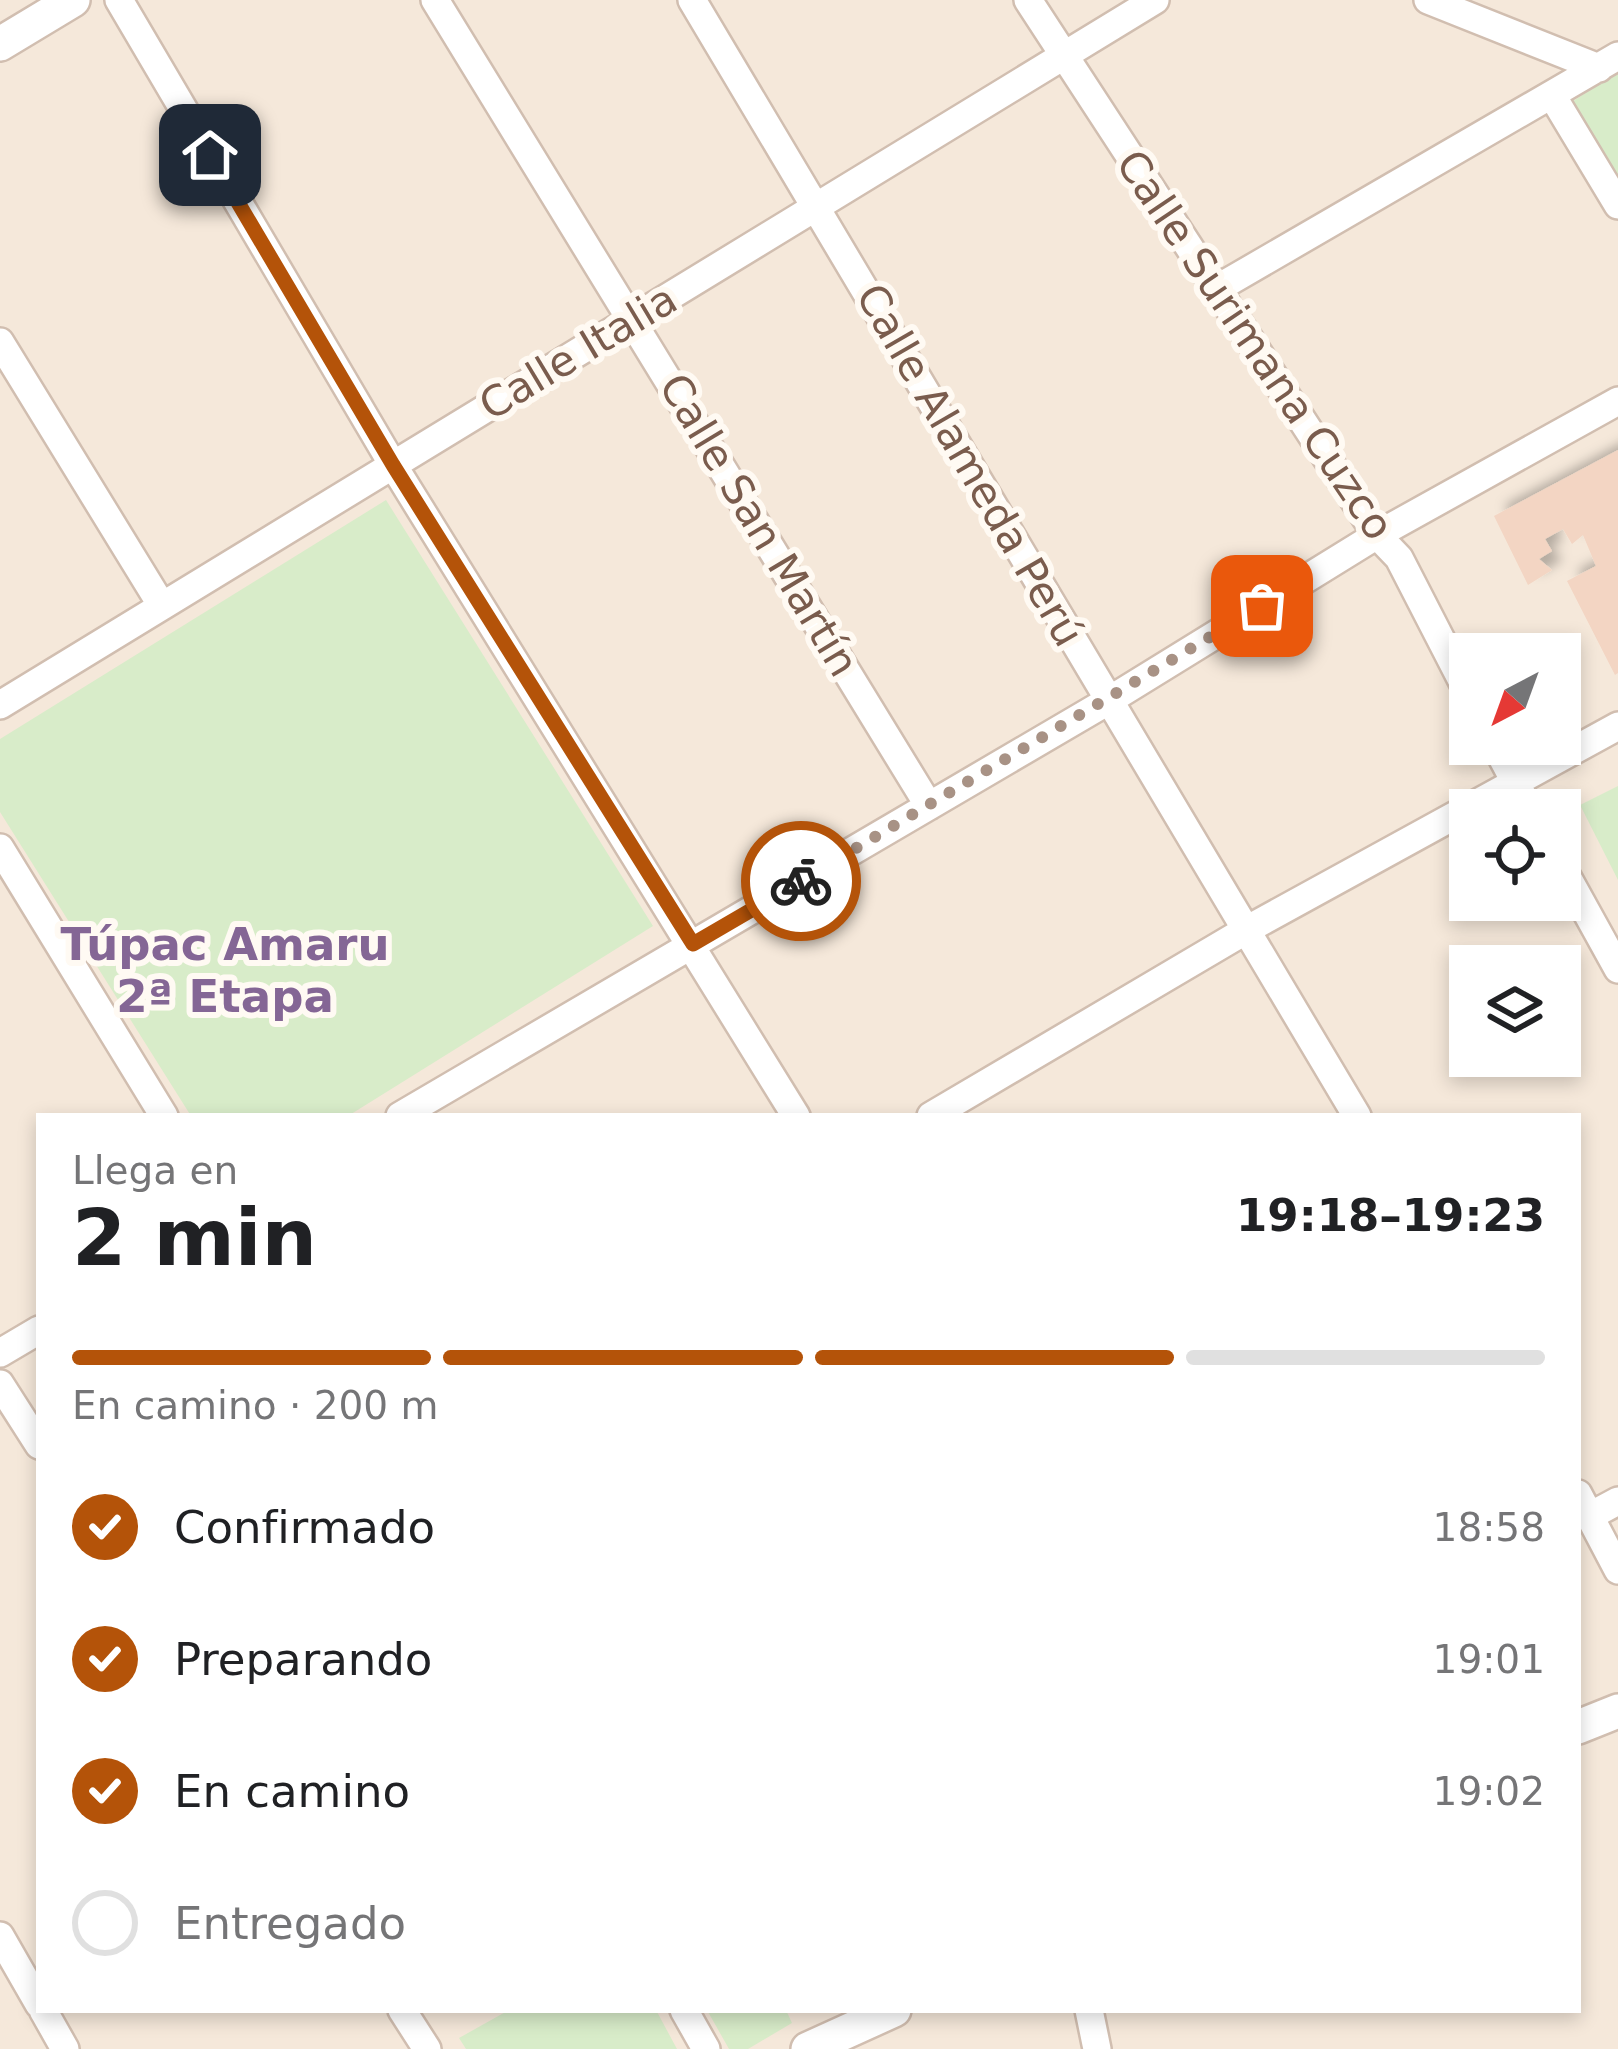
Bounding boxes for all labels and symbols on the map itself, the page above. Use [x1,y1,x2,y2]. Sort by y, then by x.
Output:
pin [159,104,261,206]
street label: Calle Surimana Cuzco [1106,141,1404,549]
street label: Calle Italia [471,274,685,430]
street label: Calle Alameda Perú [846,275,1094,655]
street label: Calle San Martín [649,365,869,685]
pin [1211,555,1313,657]
north arrow [1449,633,1581,765]
courier [741,821,861,941]
district label: Túpac Amaru 2ª Etapa [60,918,390,1023]

